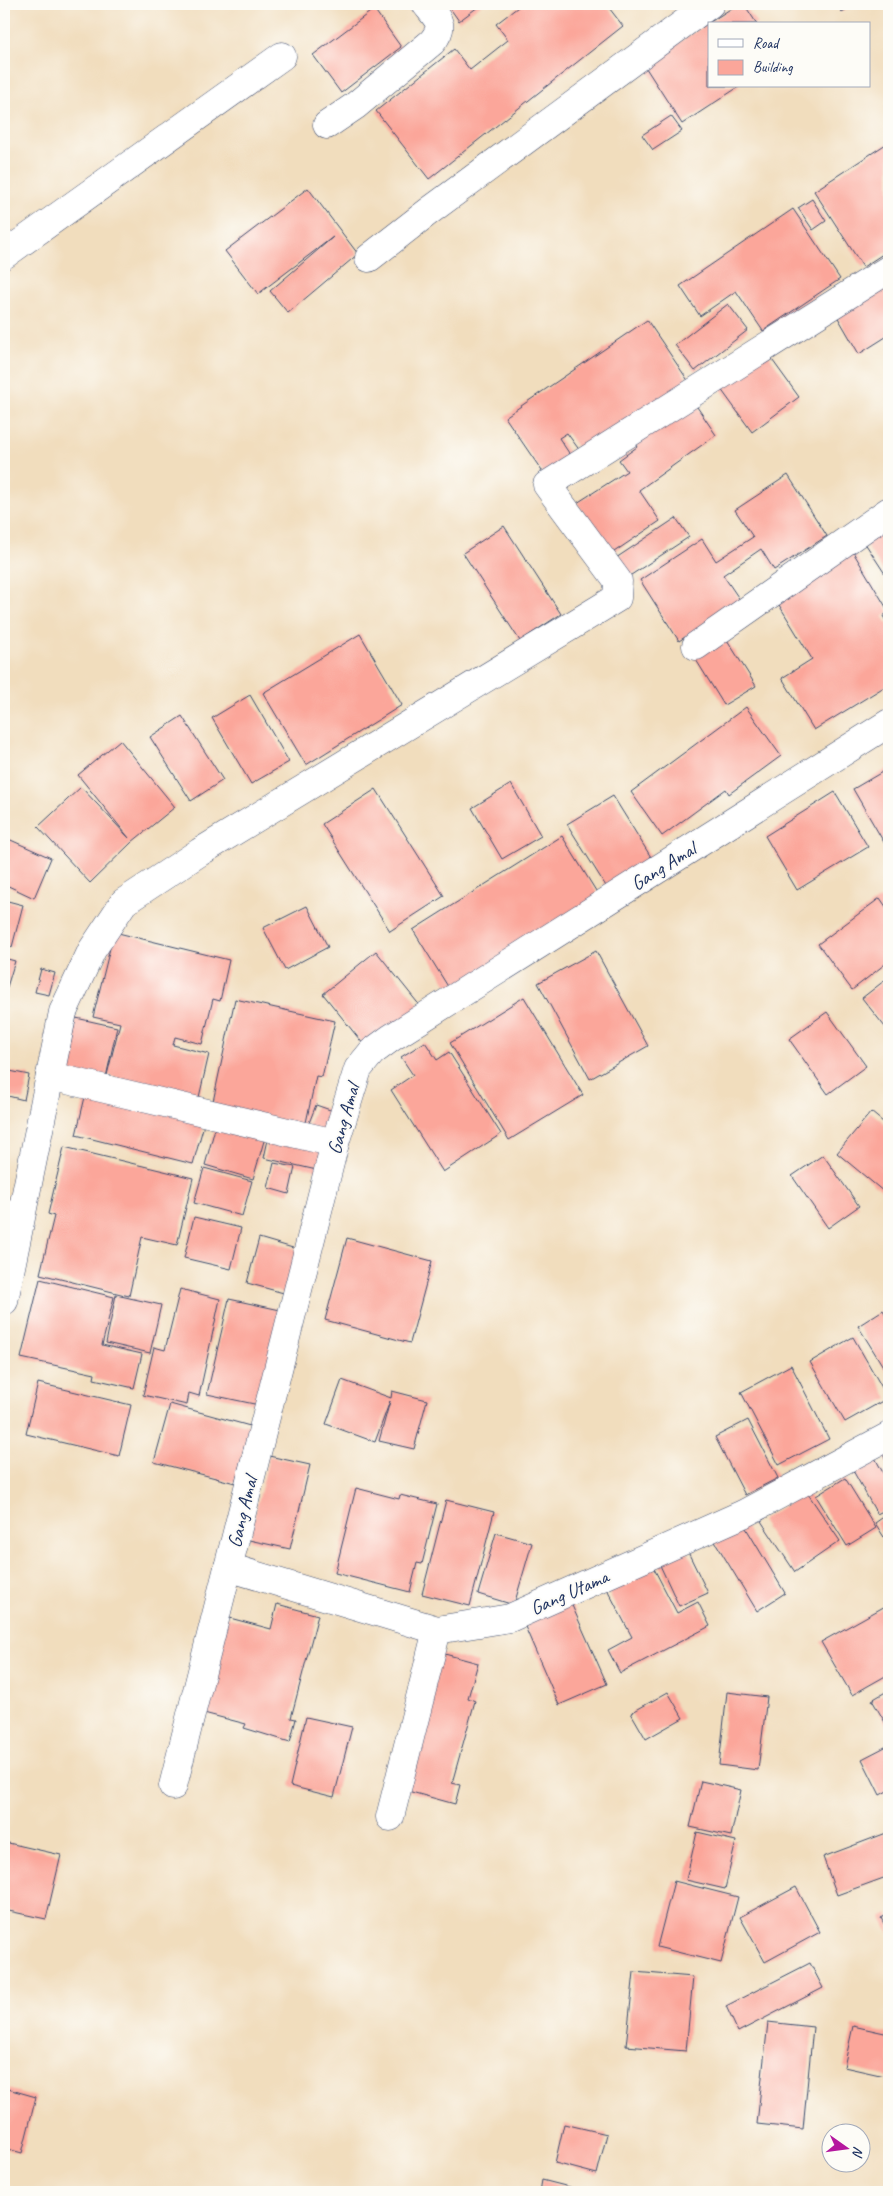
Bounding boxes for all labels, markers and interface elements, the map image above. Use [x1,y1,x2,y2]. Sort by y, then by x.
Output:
legend [708,22,870,88]
text: Road [753,34,780,53]
text: Building [753,58,793,77]
street label: Gang Amal [626,835,704,896]
street label: Gang Amal [322,1078,366,1157]
street label: Gang Amal [222,1471,264,1550]
street label: Gang Utama [526,1563,614,1621]
north arrow [820,2124,870,2174]
text: N [848,2145,867,2160]

